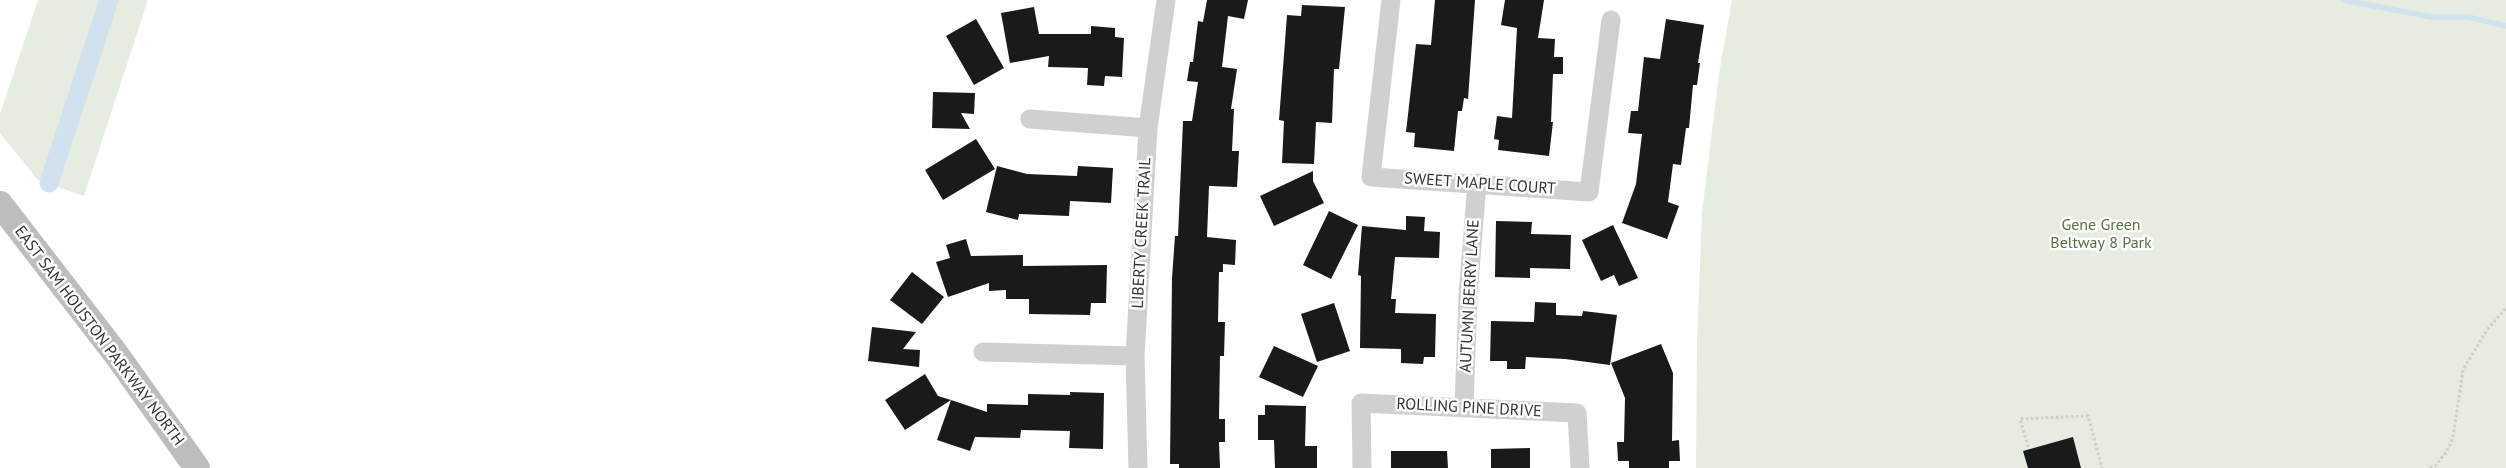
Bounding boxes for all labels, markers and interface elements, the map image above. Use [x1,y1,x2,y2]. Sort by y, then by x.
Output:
street label: LIBERTY CREEK TRAIL [1128,157,1156,309]
street label: SWEET MAPLE COURT [1404,169,1556,199]
park label: Gene Green Beltway 8 Park [2050,215,2152,253]
street label: AUTUMN BERRY LANE [1456,219,1484,373]
street label: EAST SAM HOUSTON PARKWAY NORTH [10,222,188,450]
street label: ROLLING PINE DRIVE [1396,395,1542,421]

